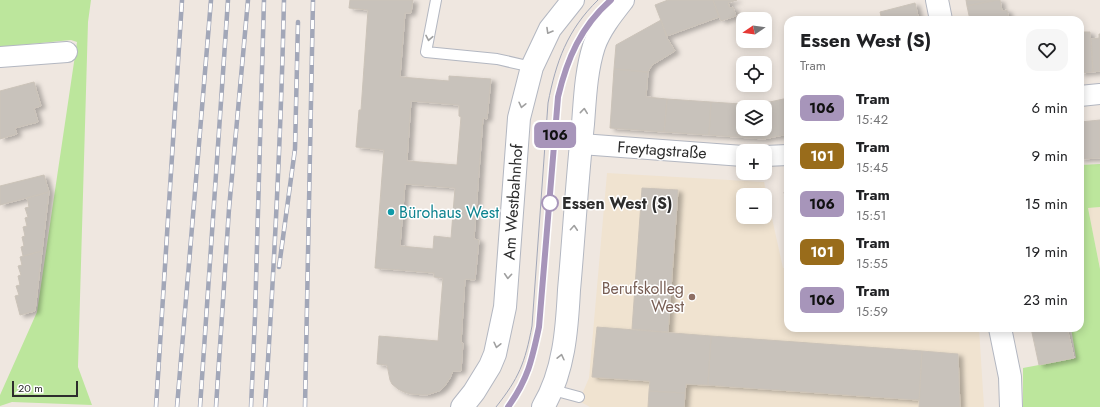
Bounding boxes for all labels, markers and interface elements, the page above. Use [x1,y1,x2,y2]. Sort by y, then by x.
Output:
north arrow [736,12,772,48]
map controls [736,12,772,224]
one-way arrow [547,27,554,34]
text: Essen West (S) [800,27,931,54]
button: heart [1026,29,1068,71]
one-way arrow [425,35,434,41]
button: locate [736,56,772,92]
text: Tram [800,56,826,75]
text: Tram [856,88,890,110]
text: 6 min [1031,97,1068,119]
text: 106 [809,98,835,118]
button: layers [736,100,772,136]
one-way arrow [518,102,526,108]
one-way arrow [579,107,588,114]
text: 15:42 [856,110,888,129]
line badge: 106 [532,122,578,148]
text: 106 [542,125,568,145]
street label: Freytagstraße [617,135,707,165]
text: Tram [856,136,890,158]
street label: Am Westbahnhof [497,143,529,261]
button: + [736,144,772,180]
text: 9 min [1031,145,1068,167]
text: 101 [810,146,834,166]
text: 15:45 [856,158,888,177]
text: Tram [856,184,890,206]
button: − [736,188,772,224]
place label: Essen West (S) [562,192,672,215]
text: 15 min [1025,193,1068,215]
marker: Essen West (S) [541,194,559,212]
text: 106 [809,194,835,214]
place label: Bürohaus West [399,201,499,224]
text: 15:51 [856,206,886,225]
marker: Bürohaus West [386,207,396,217]
one-way arrow [570,225,579,231]
text: Tram [856,232,890,254]
text: 19 min [1025,241,1068,263]
text: 101 [810,242,834,262]
text: 15:55 [856,254,888,273]
one-way arrow [503,273,512,279]
place label: Berufskolleg West [602,277,684,318]
text: Tram [856,280,890,302]
text: 23 min [1023,289,1068,311]
text: 106 [809,290,835,310]
marker: Berufskolleg West [687,292,697,302]
text: 15:59 [856,302,888,321]
one-way arrow [493,342,501,348]
one-way arrow [556,354,565,361]
scale bar [12,379,78,398]
text: 20 m [18,380,43,396]

